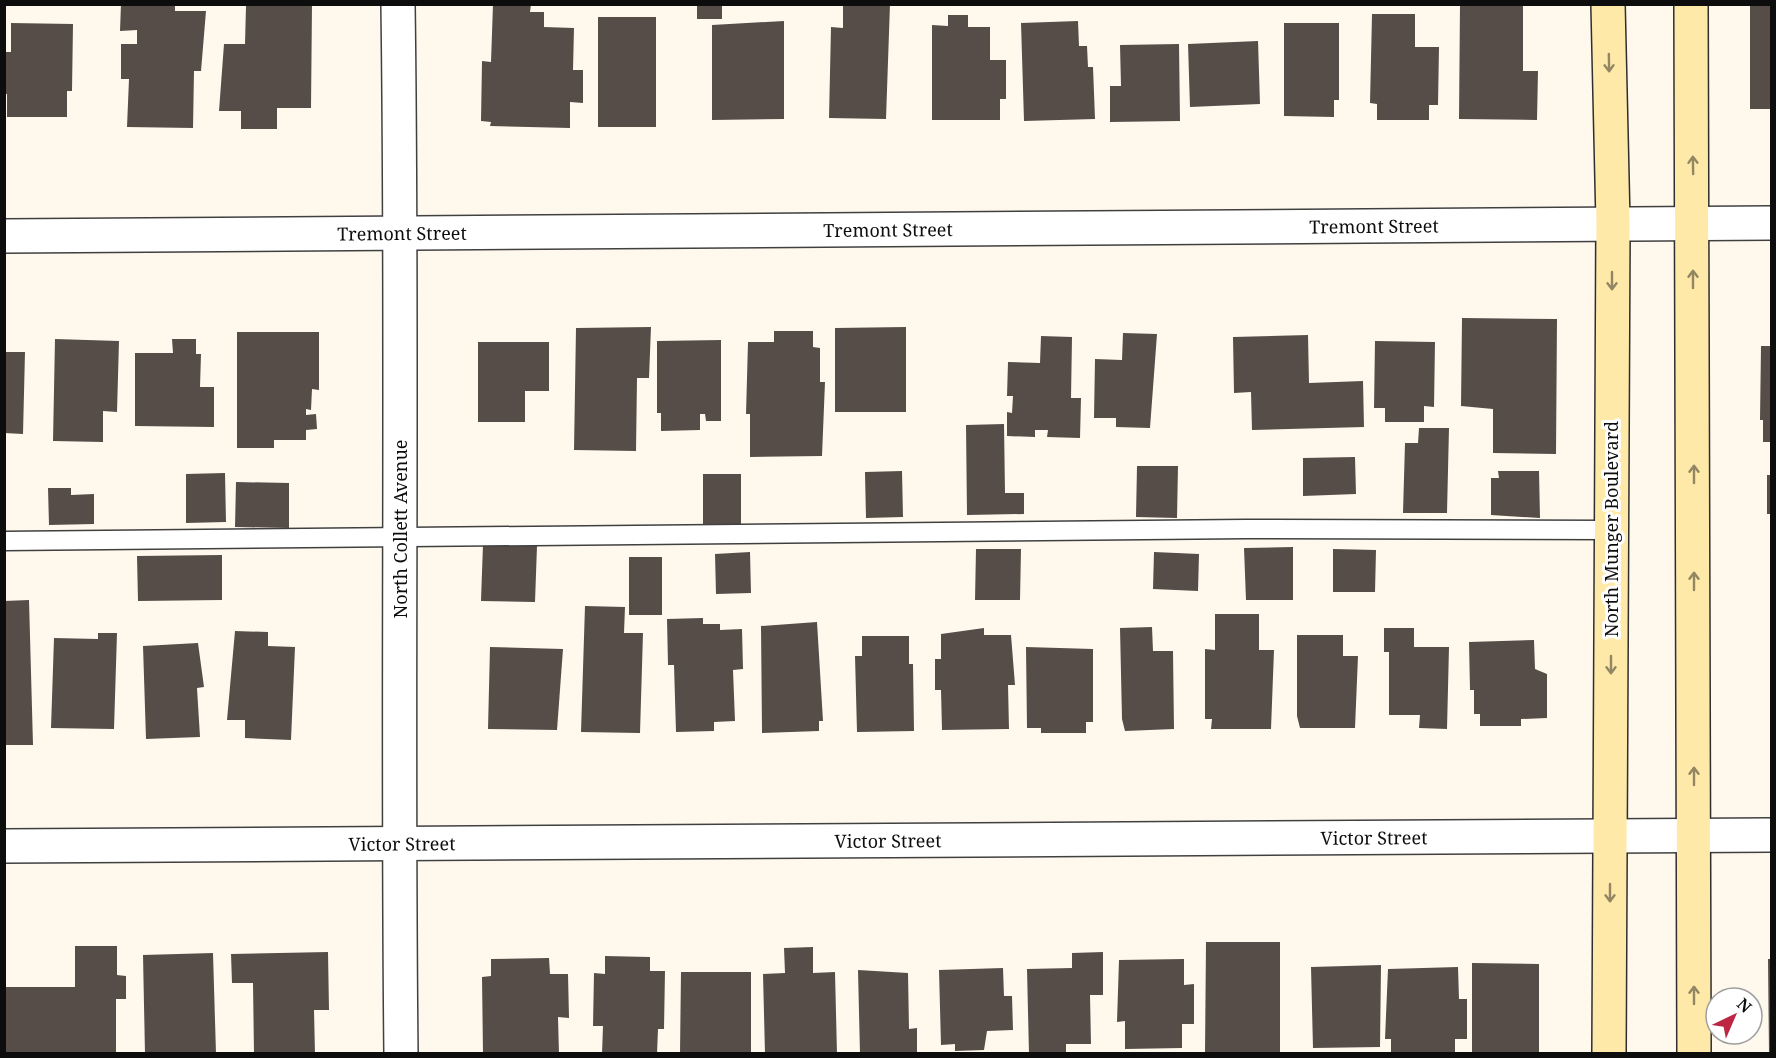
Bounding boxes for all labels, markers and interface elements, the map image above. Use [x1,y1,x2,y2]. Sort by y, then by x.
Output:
one-way arrow [1604,52,1615,72]
one-way arrow [1687,155,1699,175]
street label: Tremont Street [1309,213,1439,238]
street label: Tremont Street [823,217,953,242]
street label: Tremont Street [337,221,467,246]
one-way arrow [1687,270,1699,290]
one-way arrow [1606,271,1618,291]
street label: North Munger Boulevard [1599,421,1623,637]
street label: North Collett Avenue [388,440,412,618]
one-way arrow [1688,465,1700,485]
one-way arrow [1688,571,1700,591]
one-way arrow [1605,654,1617,674]
one-way arrow [1688,766,1700,786]
street label: Victor Street [1320,825,1428,850]
street label: Victor Street [834,828,942,853]
street label: Victor Street [348,831,456,856]
one-way arrow [1604,883,1616,903]
one-way arrow [1688,986,1700,1006]
north arrow [1704,986,1764,1046]
text: N [1732,993,1757,1018]

